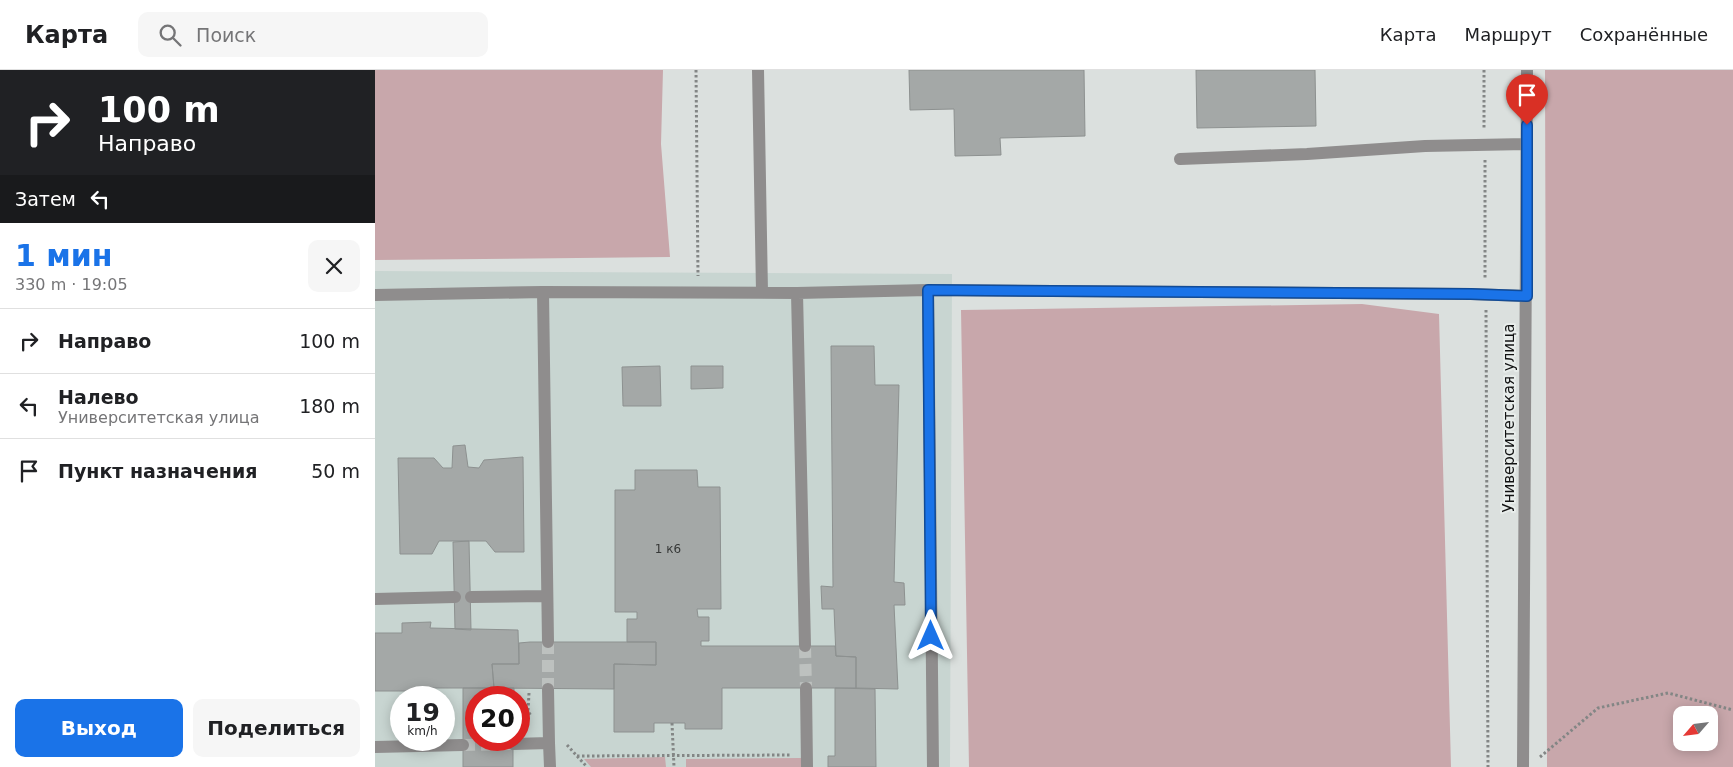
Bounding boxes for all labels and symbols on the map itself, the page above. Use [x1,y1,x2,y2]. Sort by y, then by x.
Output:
pin [1506,74,1548,125]
street label: Университетская улица [1500,324,1518,512]
house number: 1 к6 [655,542,681,556]
position arrow [904,609,956,661]
speed limit sign: 20 [465,686,530,751]
north arrow [1673,706,1717,751]

